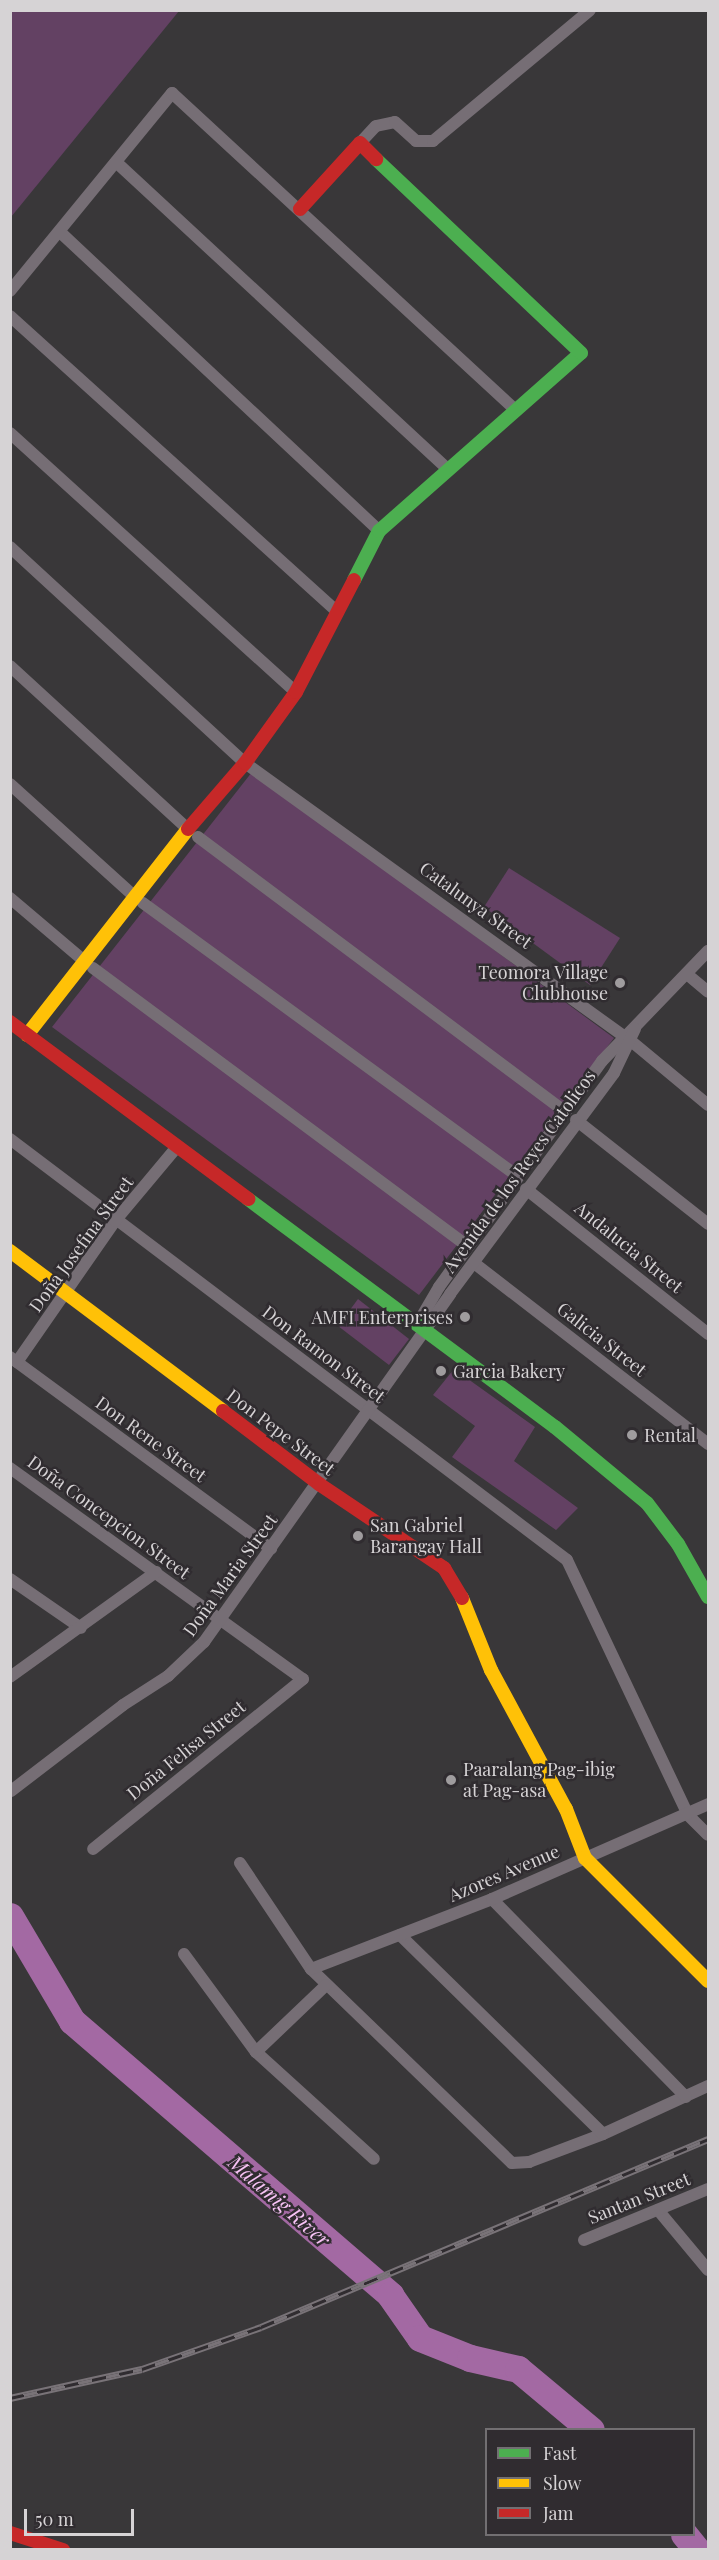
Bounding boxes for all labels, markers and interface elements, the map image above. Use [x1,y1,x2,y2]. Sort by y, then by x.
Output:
street label: Catalunya Street [416,857,536,953]
place label: Teomora Village Clubhouse [478,962,608,1004]
marker: Teomora Village Clubhouse [613,976,627,990]
street label: Avenida de los Reyes Catolicos [438,1065,600,1277]
street label: Doña Josefina Street [24,1172,138,1316]
street label: Andalucia Street [571,1197,687,1297]
street label: Galicia Street [553,1297,651,1381]
street label: Don Ramon Street [258,1301,390,1407]
place label: AMFI Enterprises [311,1306,453,1328]
marker: AMFI Enterprises [458,1310,472,1324]
place label: Garcia Bakery [453,1360,565,1382]
marker: Garcia Bakery [434,1364,448,1378]
street label: Don Pepe Street [223,1384,339,1480]
street label: Don Rene Street [91,1392,211,1486]
place label: Rental [644,1424,696,1446]
marker: Rental [625,1428,639,1442]
street label: Doña Concepcion Street [23,1451,195,1583]
street label: Doña Maria Street [178,1509,282,1641]
place label: San Gabriel Barangay Hall [370,1515,482,1558]
marker: San Gabriel Barangay Hall [351,1529,365,1543]
street label: Doña Felisa Street [122,1696,250,1804]
place label: Paaralang Pag-ibig at Pag-asa [463,1759,615,1802]
marker: Paaralang Pag-ibig at Pag-asa [444,1773,458,1787]
street label: Azores Avenue [445,1840,563,1906]
water label: Malamig River [224,2149,336,2251]
street label: Santan Street [585,2168,693,2228]
legend [485,2428,695,2536]
text: Fast [543,2441,576,2465]
text: Slow [543,2471,581,2495]
scale bar [27,2497,136,2535]
text: Jam [543,2501,573,2525]
text: 50 m [35,2507,74,2531]

